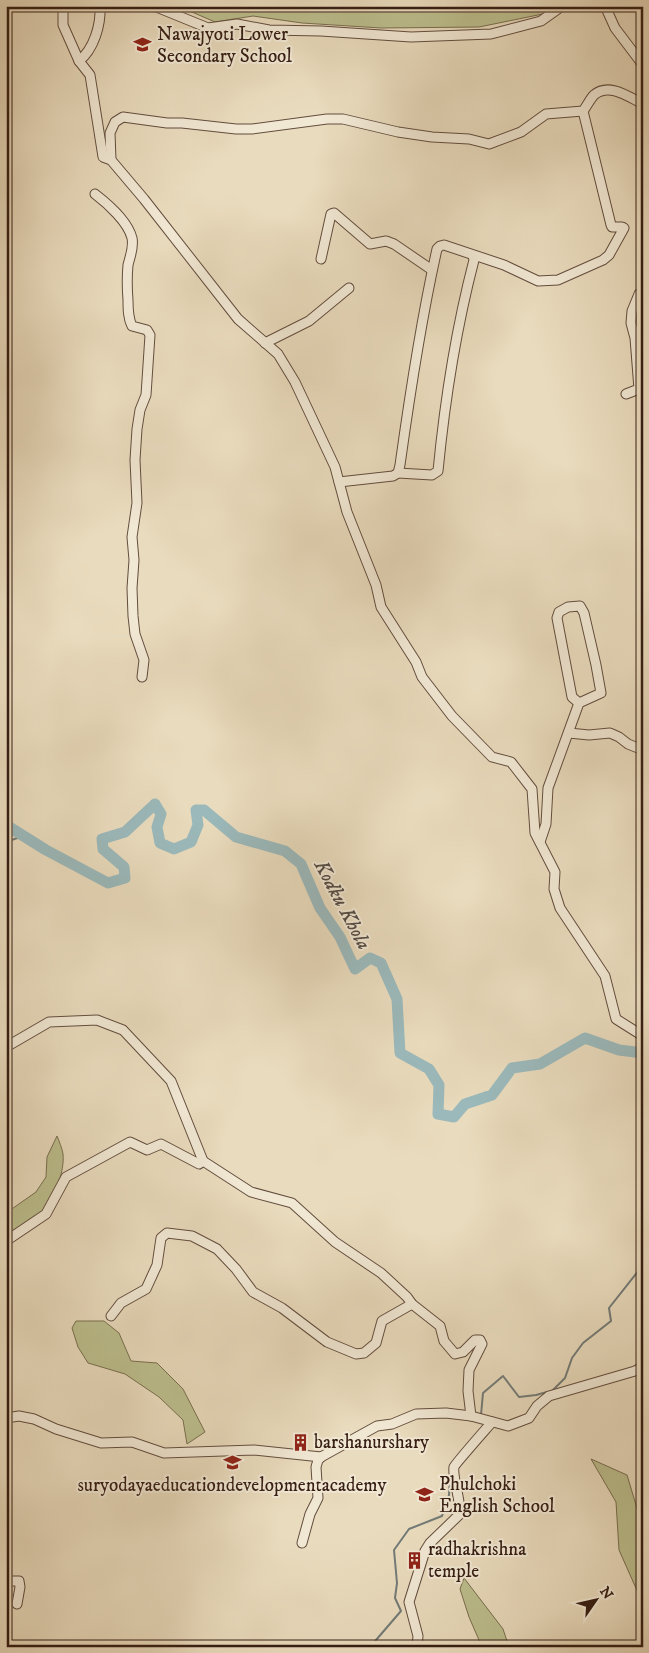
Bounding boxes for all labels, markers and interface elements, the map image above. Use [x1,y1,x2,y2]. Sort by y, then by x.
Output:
place label: Nawajyoti Lower Secondary School [157,23,292,68]
school or university icon: Nawajyoti Lower Secondary School [133,35,153,55]
water label: Kodku Khola [308,855,376,954]
place label: barshanurshary [314,1431,430,1454]
building icon: barshanurshary [290,1432,310,1452]
school or university icon: suryodayaeducationdevelopmentacademy [222,1452,242,1472]
place label: Phulchoki English School [439,1473,555,1518]
place label: suryodayaeducationdevelopmentacademy [78,1474,387,1497]
school or university icon: Phulchoki English School [415,1485,435,1505]
place label: radhakrishna temple [428,1538,526,1583]
building icon: radhakrishna temple [404,1550,424,1570]
north arrow [572,1576,622,1626]
text: N [595,1583,617,1604]

